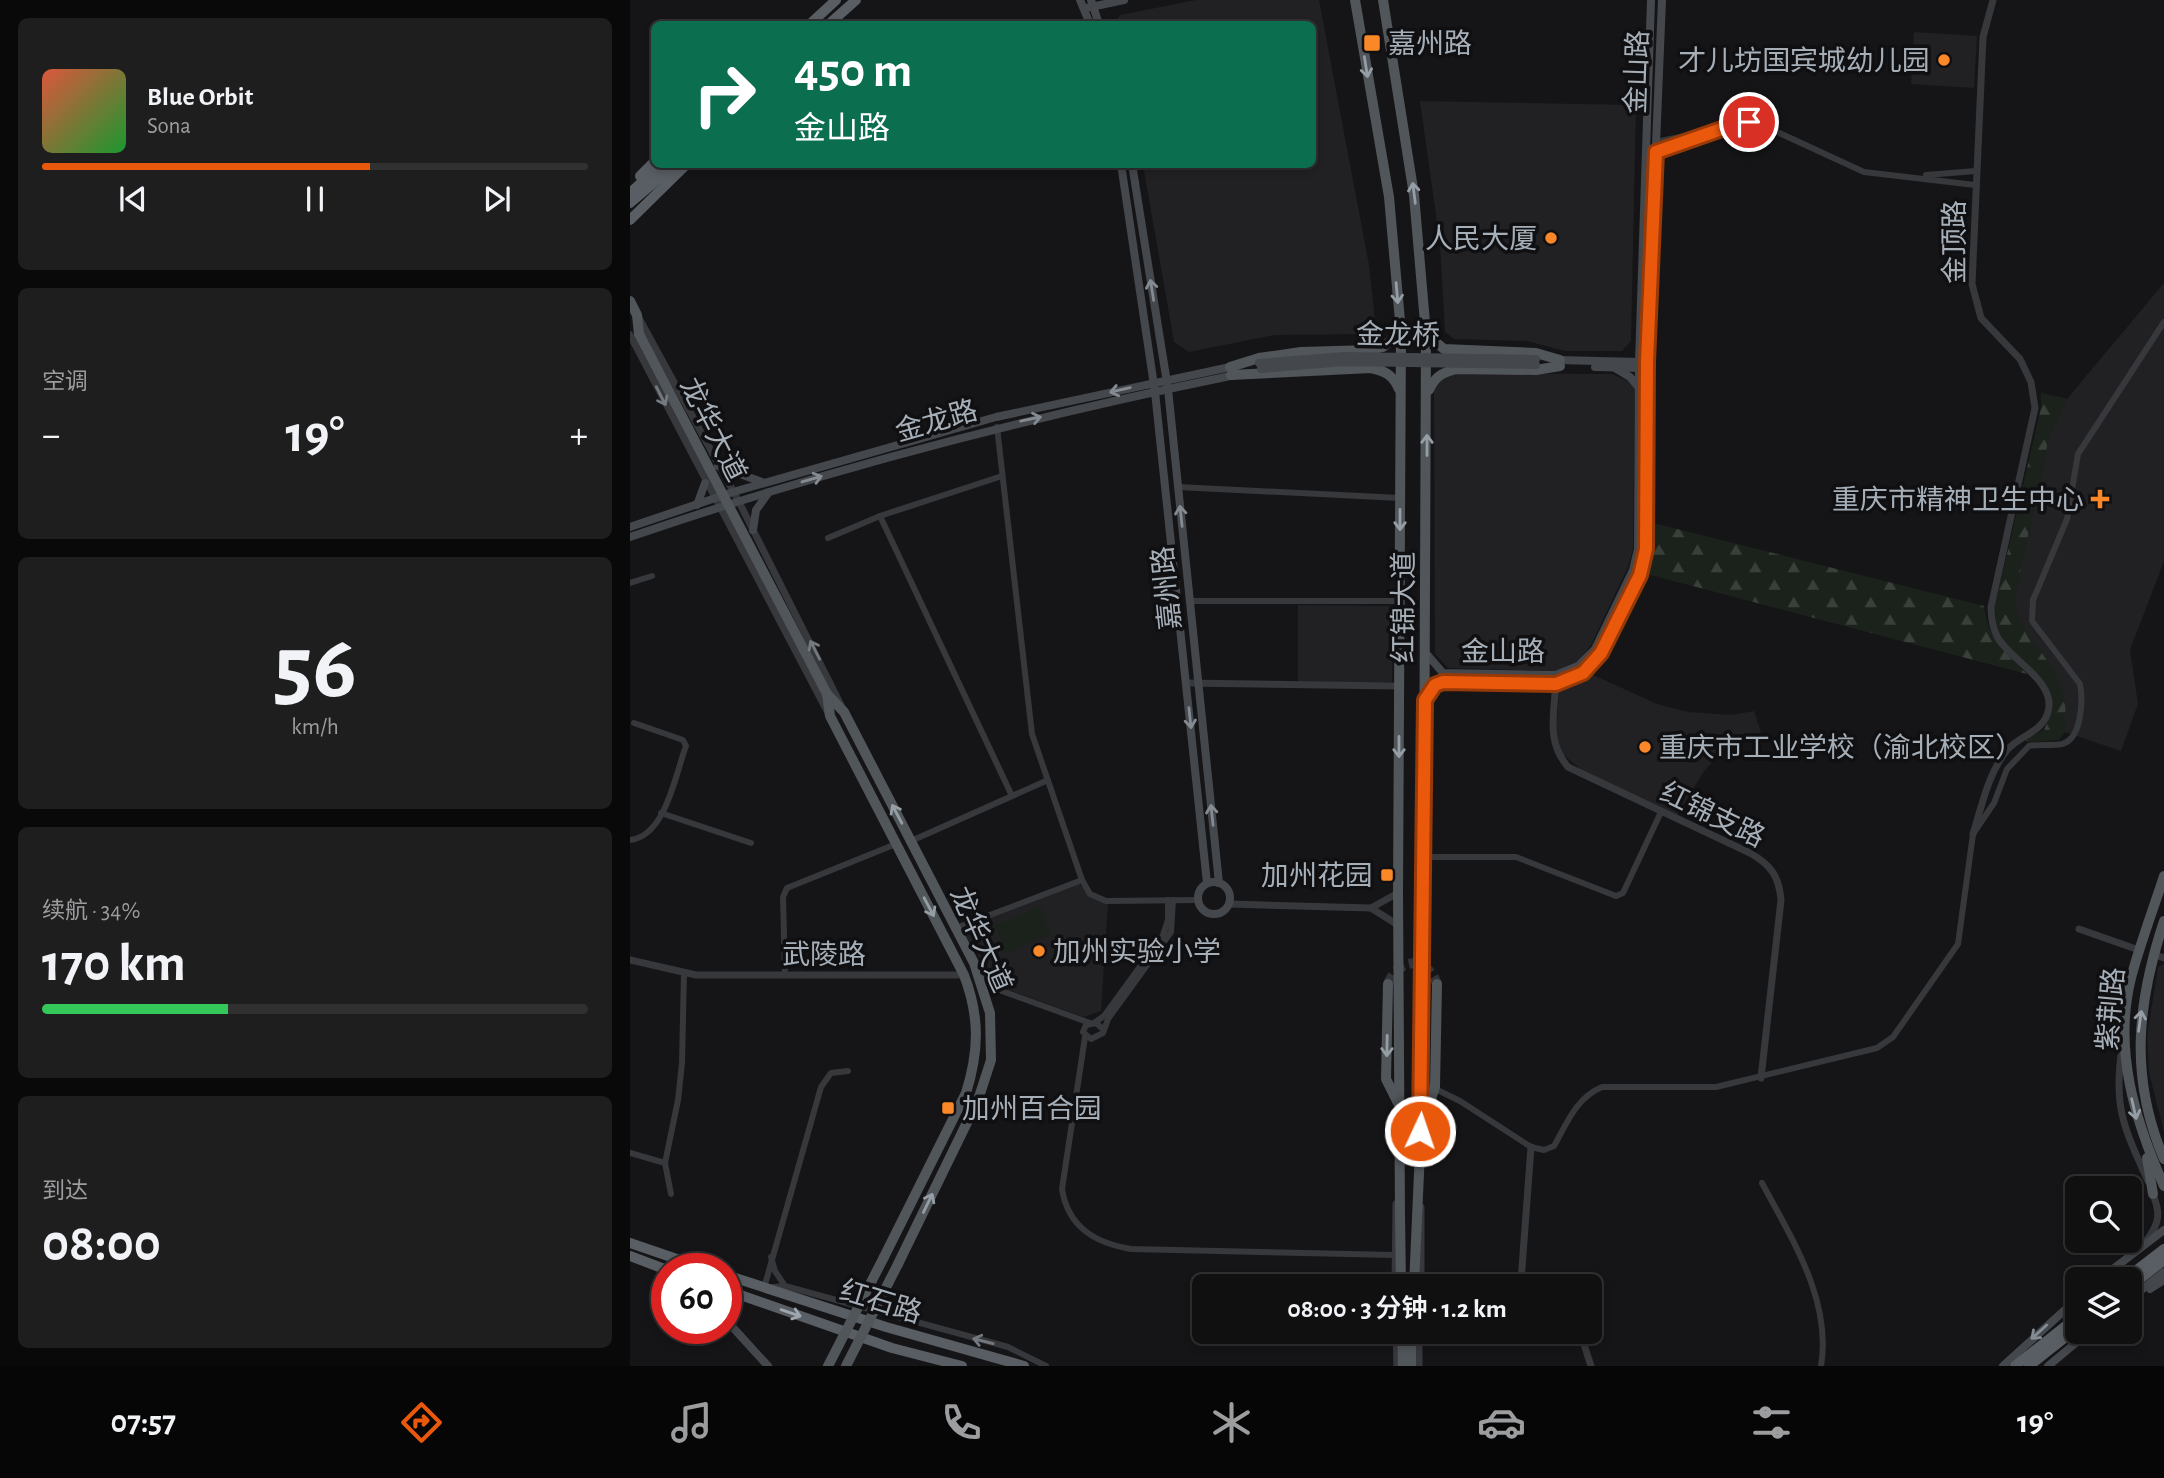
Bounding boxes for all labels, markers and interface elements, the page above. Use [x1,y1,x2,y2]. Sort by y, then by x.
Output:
place label: 嘉州路 [1388,29,1472,59]
street label: 金山路 [1621,30,1653,115]
marker: 嘉州路 [1362,33,1382,53]
place label: 才儿坊国宾城幼儿园 [1678,46,1930,76]
text: 450 m [794,47,912,96]
icon: right [679,49,770,140]
marker: 才儿坊国宾城幼儿园 [1936,52,1952,68]
one-way arrow [1360,55,1373,78]
text: Blue Orbit [147,84,253,110]
pin [1719,92,1779,152]
icon: arrive [1730,103,1768,141]
text: 金山路 [794,113,890,145]
text: Sona [147,115,191,138]
icon: previous [114,180,152,218]
icon: pause [296,180,334,218]
icon: next [478,180,516,218]
one-way arrow [1407,182,1420,205]
street label: 金顶路 [1940,200,1970,284]
place label: 人民大厦 [1425,224,1537,254]
marker: 人民大厦 [1543,230,1559,246]
one-way arrow [1145,279,1158,302]
one-way arrow [1391,281,1404,303]
street label: 金龙桥 [1356,319,1440,351]
text: 空调 [42,371,88,394]
street label: 龙华大道 [674,373,752,486]
one-way arrow [1109,384,1132,397]
one-way arrow [655,385,669,406]
street label: 金龙路 [892,395,981,447]
text: 19° [285,409,345,461]
one-way arrow [1019,412,1042,426]
text: − [42,417,60,455]
text: + [570,417,588,455]
one-way arrow [1420,433,1434,456]
one-way arrow [801,472,823,485]
place label: 重庆市精神卫生中心 [1832,485,2084,515]
marker: 重庆市精神卫生中心 [2090,489,2110,509]
one-way arrow [1174,505,1187,528]
one-way arrow [1393,508,1407,531]
street label: 嘉州路 [1148,545,1186,631]
street label: 红锦大道 [1389,551,1419,663]
text: 56 [273,623,357,714]
street label: 金山路 [1461,637,1545,667]
one-way arrow [807,640,821,661]
one-way arrow [1183,707,1196,729]
text: km/h [291,716,339,739]
place label: 重庆市工业学校（渝北校区） [1659,733,2023,763]
one-way arrow [1392,736,1406,759]
marker: 重庆市工业学校（渝北校区） [1637,739,1653,755]
street label: 红锦支路 [1656,777,1769,853]
one-way arrow [890,804,904,825]
one-way arrow [1205,805,1218,827]
place label: 加州花园 [1261,861,1373,891]
marker: 加州花园 [1379,867,1395,883]
street label: 龙华大道 [945,882,1018,997]
one-way arrow [923,896,937,917]
text: 续航 · 34% [42,900,140,923]
place label: 加州实验小学 [1053,937,1221,967]
text: 170 km [42,938,186,990]
street label: 武陵路 [782,940,866,970]
marker: 加州实验小学 [1031,943,1047,959]
street label: 紫荆路 [2092,966,2130,1052]
one-way arrow [2134,1010,2147,1032]
one-way arrow [1380,1034,1393,1057]
place label: 加州百合园 [962,1094,1102,1124]
position arrow [1383,1094,1457,1168]
one-way arrow [2128,1097,2142,1120]
marker: 加州百合园 [940,1100,956,1116]
map controls [2065,1176,2142,1344]
button: search [2065,1176,2142,1253]
text: 到达 [42,1180,88,1203]
one-way arrow [922,1193,935,1214]
text: 08:00 [42,1218,161,1270]
speed limit sign: 60 [651,1253,742,1344]
button: layers [2065,1267,2142,1344]
street label: 红石路 [836,1275,925,1329]
text: 08:00 · 3 分钟 · 1.2 km [1287,1296,1507,1322]
one-way arrow [779,1308,801,1320]
one-way arrow [2031,1324,2049,1340]
one-way arrow [972,1334,995,1347]
icon: directions [397,1398,446,1447]
icon: music [667,1398,716,1447]
icon: phone [937,1398,986,1447]
icon: climate [1207,1398,1256,1447]
icon: car [1477,1398,1526,1447]
icon: filters [1747,1398,1796,1447]
text: 07:57 [111,1406,176,1438]
text: 19° [2017,1406,2053,1438]

